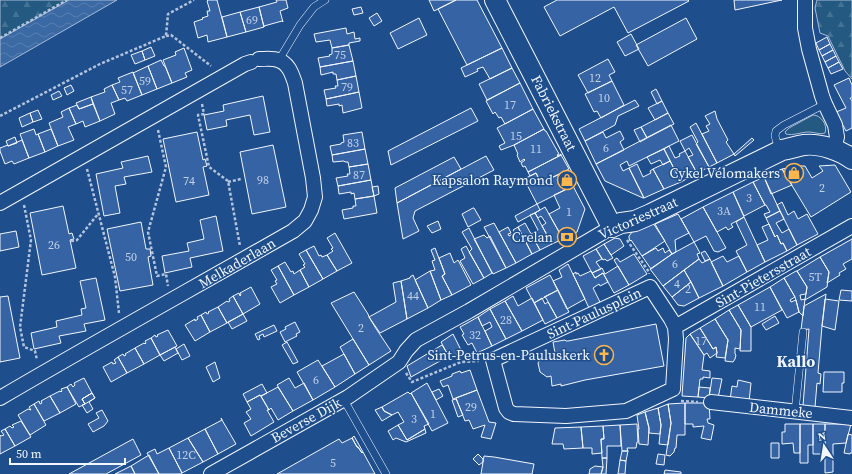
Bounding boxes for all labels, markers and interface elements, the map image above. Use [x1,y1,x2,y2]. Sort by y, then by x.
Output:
house number: 69 [246,12,258,28]
house number: 75 [334,47,346,63]
house number: 12 [589,70,601,86]
street label: Fabriekstraat [526,72,582,155]
house number: 59 [139,73,151,89]
house number: 79 [341,79,353,95]
house number: 57 [121,82,133,98]
house number: 10 [598,90,610,106]
house number: 17 [504,97,516,113]
house number: 15 [510,128,522,144]
house number: 83 [347,135,359,151]
house number: 6 [603,140,609,156]
house number: 11 [530,141,542,157]
shop icon: Cykel Vélomakers [783,162,805,184]
place label: Cykel Vélomakers [669,163,780,183]
house number: 87 [353,167,365,183]
shop icon: Kapsalon Raymond [556,169,578,191]
place label: Kapsalon Raymond [432,170,553,190]
house number: 98 [257,172,269,188]
house number: 74 [183,173,195,189]
house number: 2 [819,180,825,196]
house number: 3 [746,190,752,206]
street label: Victoriestraat [595,191,681,244]
house number: 3A [717,203,731,219]
house number: 1 [566,204,572,220]
bank icon: Crelan [556,226,578,248]
place label: Crelan [512,227,554,247]
street label: Melkaderlaan [195,233,280,293]
house number: 26 [48,237,60,253]
street label: Sint-Pietersstraat [712,241,815,312]
house number: 50 [125,249,137,265]
house number: 6 [672,256,678,272]
house number: 5T [808,269,822,285]
house number: 4 [674,276,680,292]
house number: 2 [685,281,691,297]
street label: Sint-Paulusplein [543,282,645,344]
house number: 44 [407,288,419,304]
house number: 11 [754,299,766,315]
house number: 28 [500,312,512,328]
house number: 2 [358,320,364,336]
house number: 32 [469,327,481,343]
house number: 17 [695,333,707,349]
church icon: Sint-Petrus-en-Pauluskerk [593,344,615,366]
place label: Sint-Petrus-en-Pauluskerk [427,345,590,365]
district label: Kallo [777,350,815,372]
house number: 6 [313,372,319,388]
street label: Beverse Dijk [267,392,345,448]
street label: Dammeke [748,397,814,423]
house number: 29 [465,399,477,415]
house number: 1 [430,406,436,422]
house number: 3 [411,411,417,427]
north arrow [804,426,844,466]
text: N [817,429,828,445]
scale bar [10,440,125,466]
text: 50 m [16,446,42,462]
house number: 12C [176,447,196,463]
house number: 5 [330,455,336,471]

